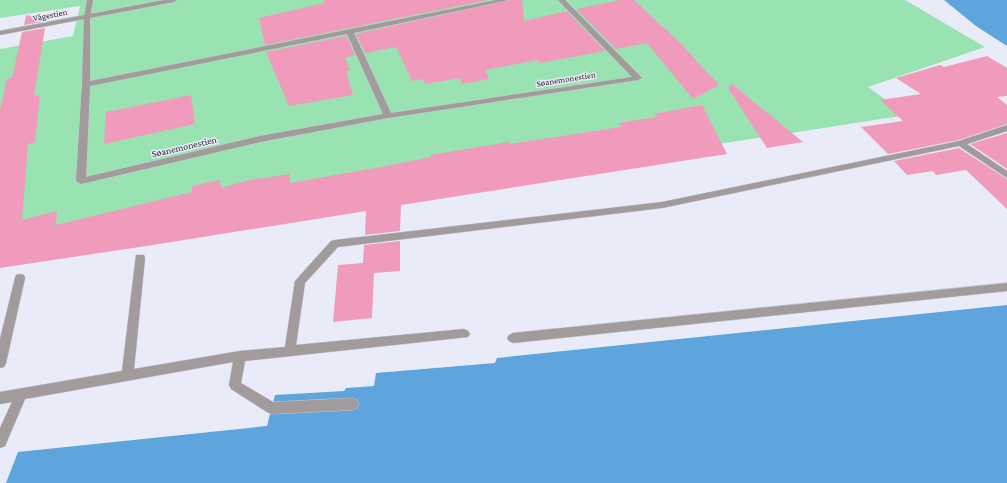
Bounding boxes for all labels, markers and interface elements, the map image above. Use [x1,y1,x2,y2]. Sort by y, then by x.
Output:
street label: Vågestien [32,7,68,23]
street label: Søanemonestien [536,69,596,89]
street label: Søanemonestien [151,134,218,159]

